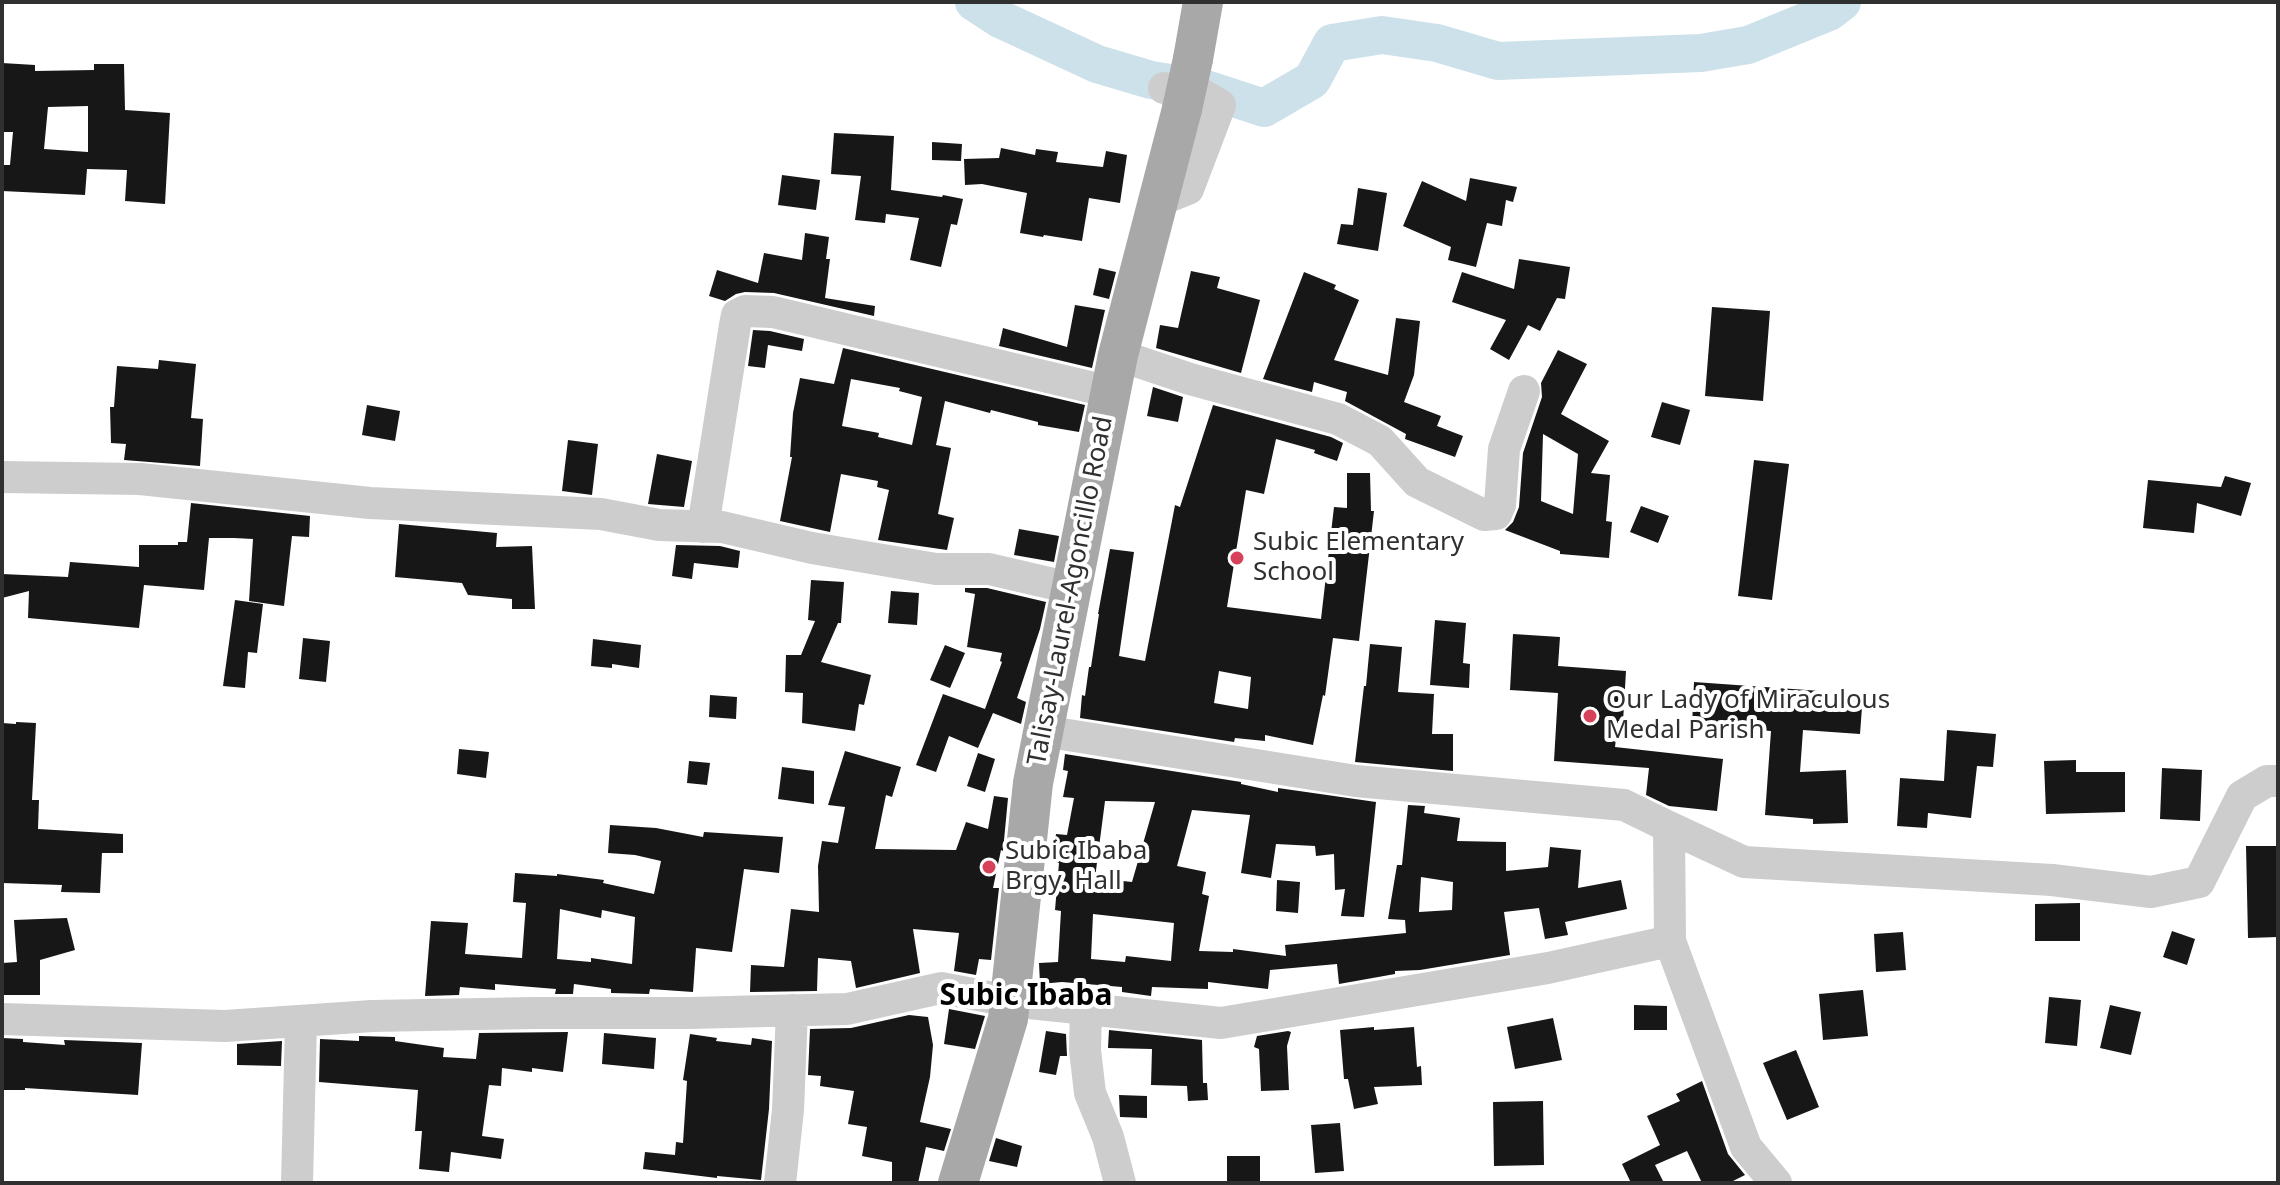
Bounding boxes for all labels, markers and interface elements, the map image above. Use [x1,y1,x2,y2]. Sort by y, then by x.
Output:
street label: Talisay-Laurel-Agoncillo Road [1022,414,1120,768]
place label: Subic Elementary School [1253,527,1464,588]
marker: Subic Elementary School [1228,549,1246,567]
place label: Our Lady of Miraculous Medal Parish [1606,685,1890,746]
marker: Our Lady of Miraculous Medal Parish [1581,707,1599,725]
place label: Subic Ibaba Brgy. Hall [1005,836,1147,898]
marker: Subic Ibaba Brgy. Hall [980,858,998,876]
district label: Subic Ibaba [940,978,1112,1014]

